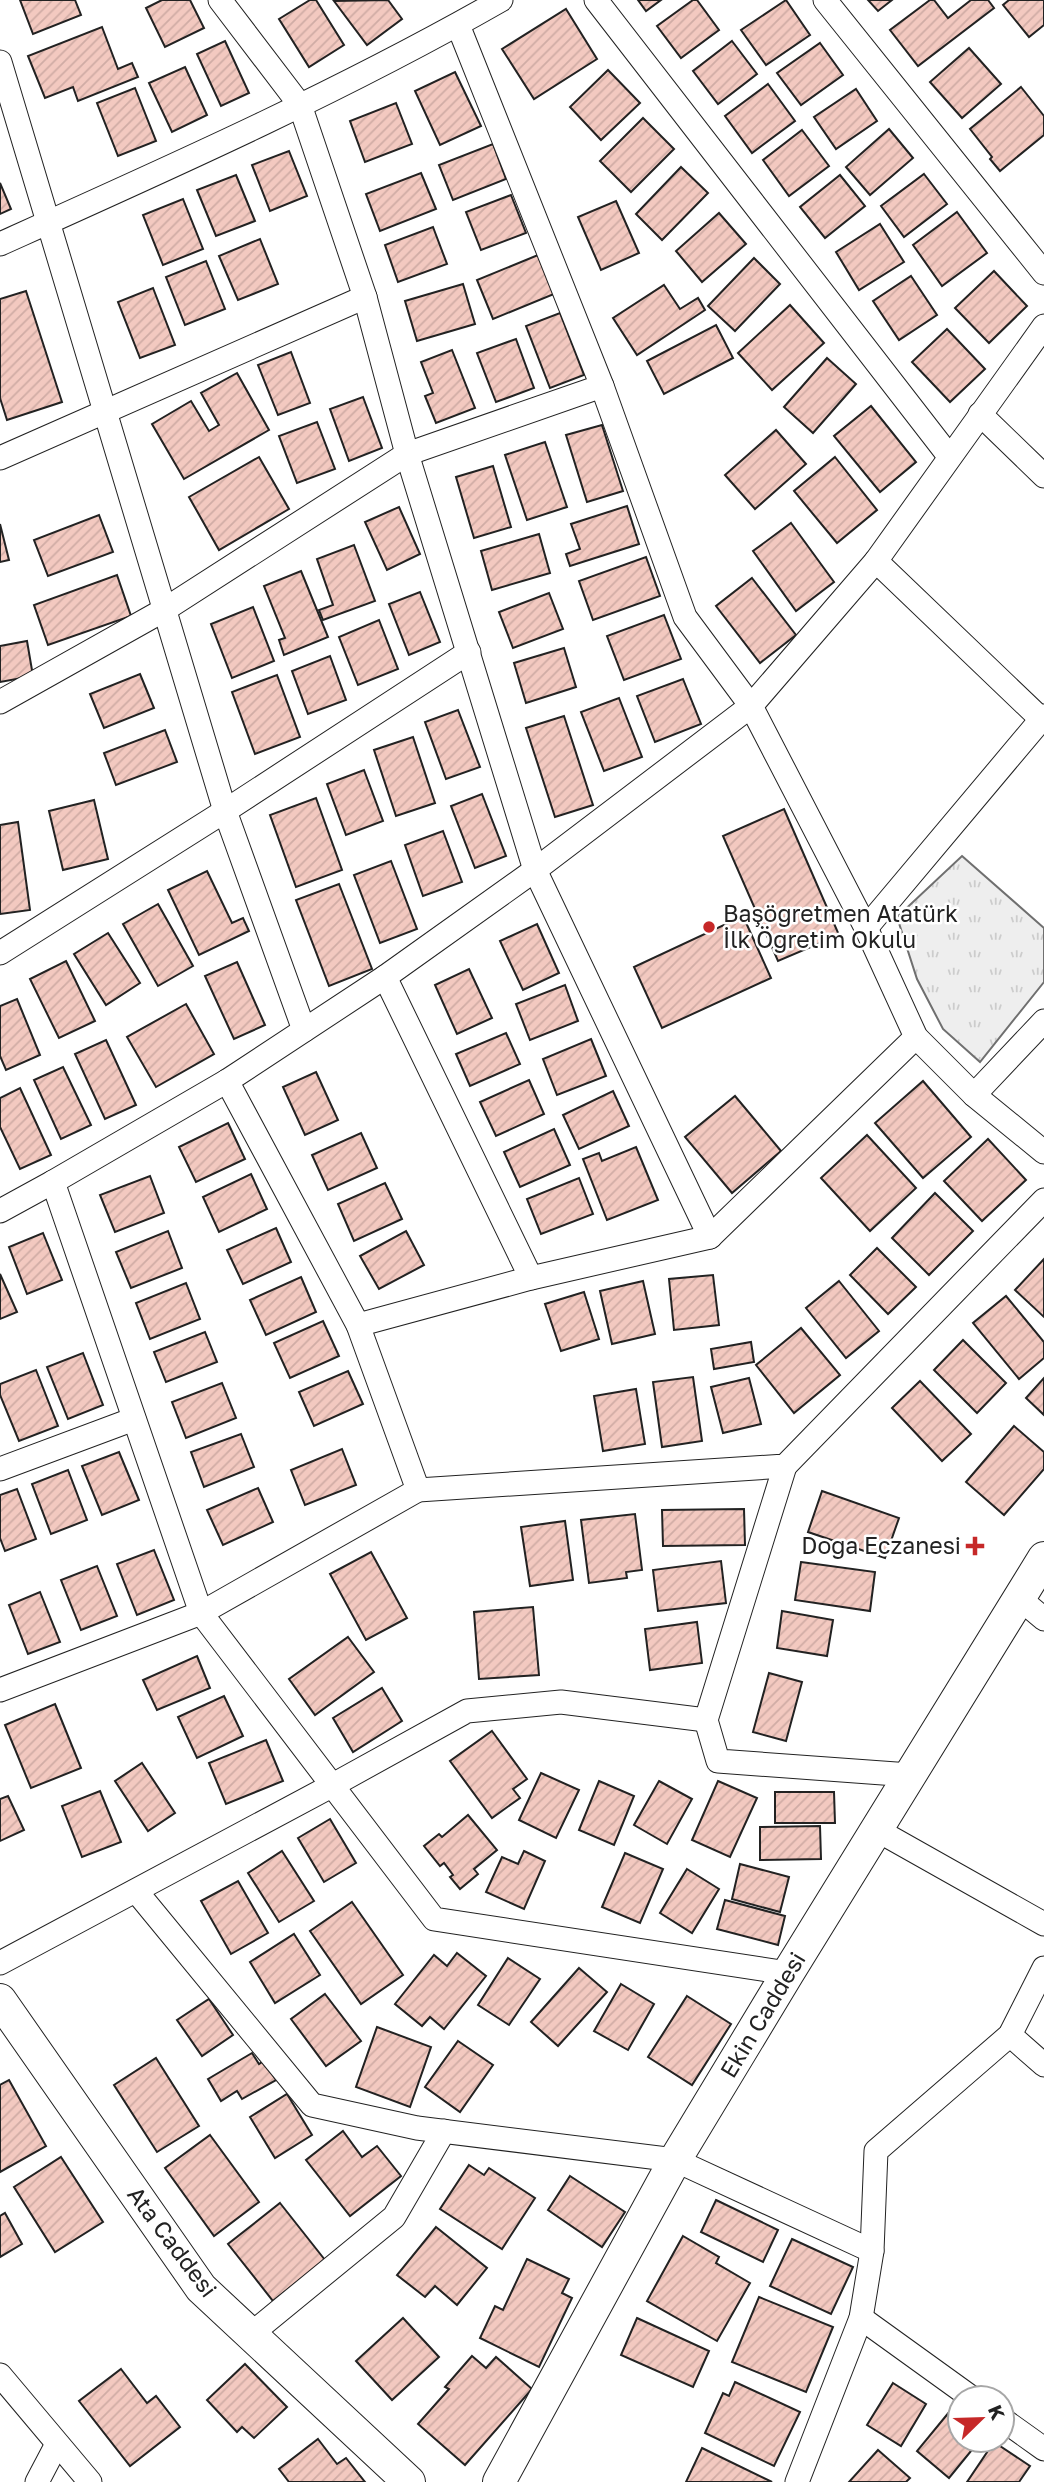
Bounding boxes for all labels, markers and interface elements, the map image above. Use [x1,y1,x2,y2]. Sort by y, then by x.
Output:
place label: Başögretmen Atatürk İlk Öğretim Okulu [723,899,958,953]
marker: Başögretmen Atatürk İlk Öğretim Okulu [701,919,717,935]
place label: Doğa Eczanesi [801,1531,961,1559]
marker: Doğa Eczanesi [967,1538,983,1554]
street label: Ekin Caddesi [714,1947,811,2082]
street label: Ata Caddesi [122,2181,223,2302]
north arrow [946,2384,1016,2454]
text: K [984,2401,1010,2423]

